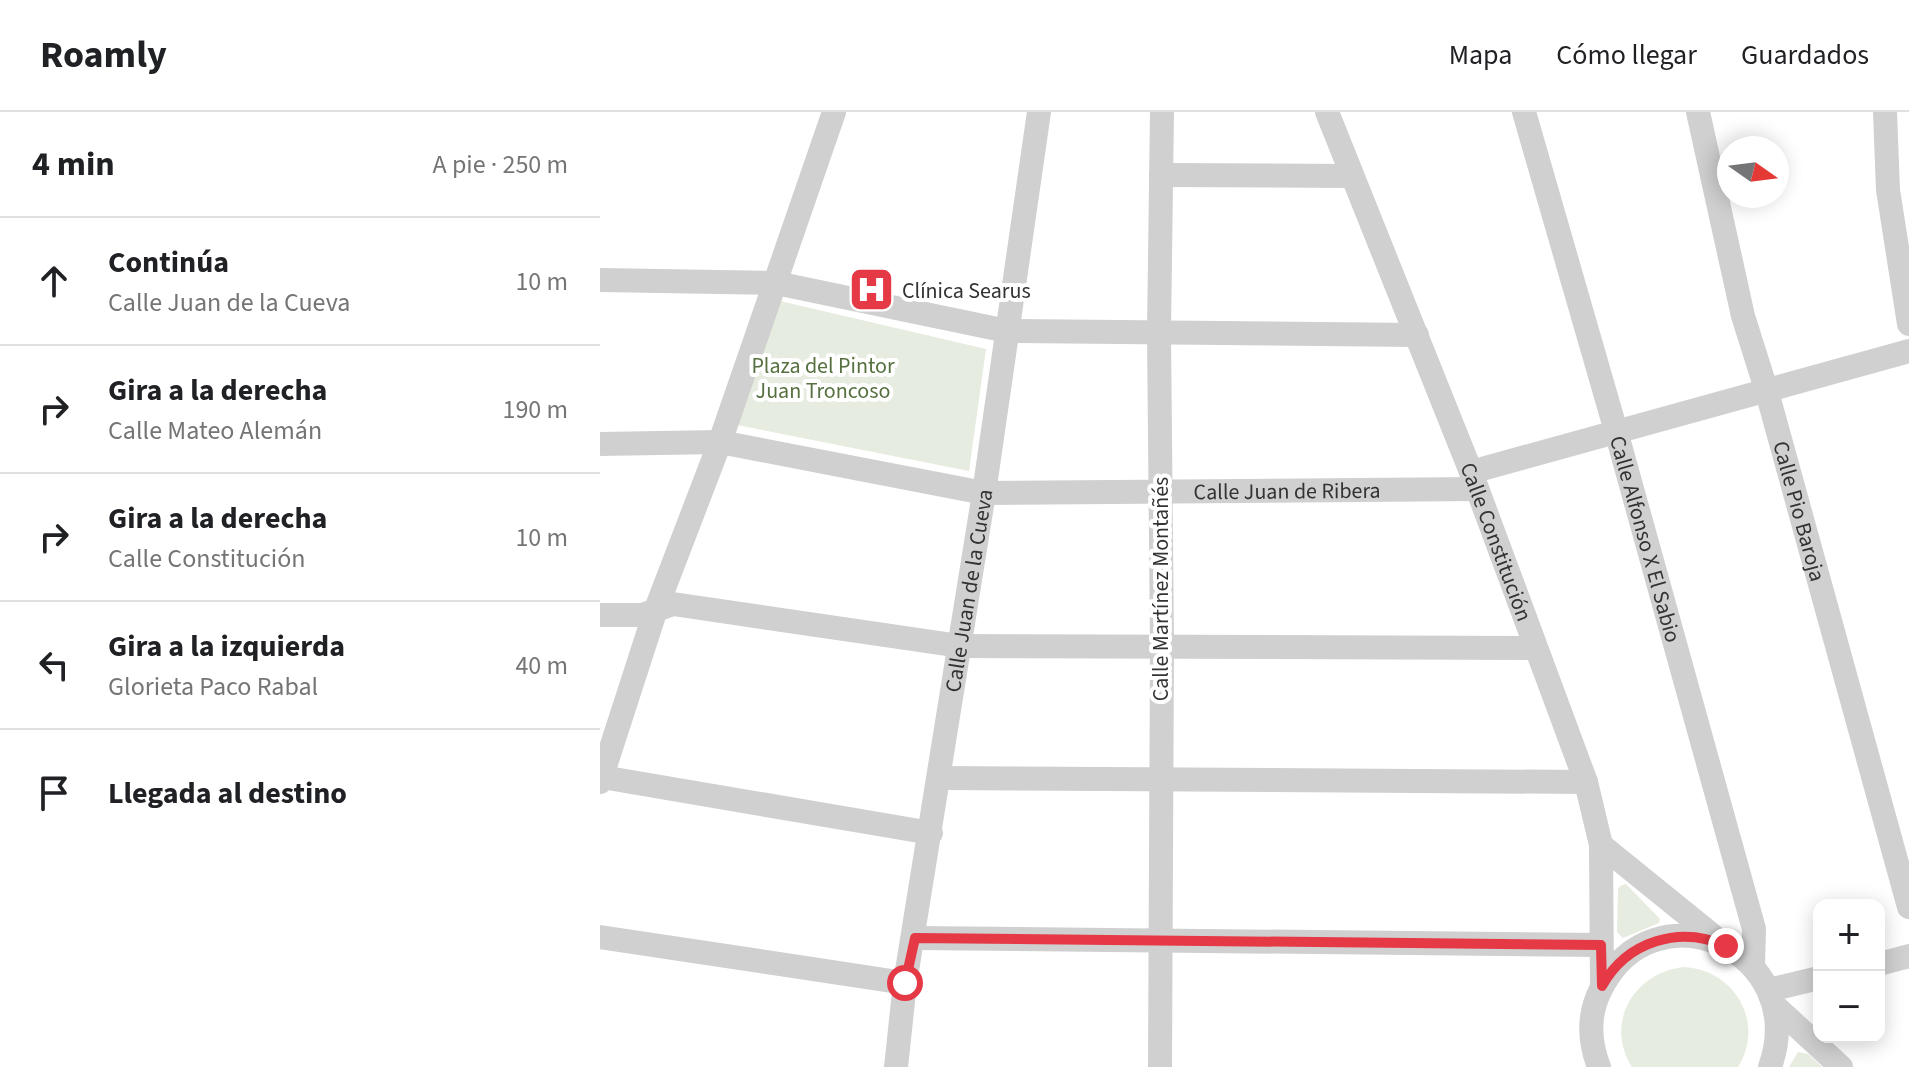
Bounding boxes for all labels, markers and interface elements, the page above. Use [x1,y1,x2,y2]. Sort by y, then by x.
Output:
text: Roamly [40,28,167,82]
text: Mapa [1449,35,1512,75]
text: Cómo llegar [1556,35,1697,75]
text: Guardados [1741,35,1869,75]
north arrow [1717,136,1789,208]
text: 4 min [32,140,115,189]
text: A pie · 250 m [433,146,568,183]
text: Continúa [108,241,229,284]
icon: ahead [32,259,76,303]
text: 10 m [515,263,568,300]
hospital icon: Clínica Searus [847,266,895,314]
place label: Clínica Searus [902,275,1031,307]
text: Calle Juan de la Cueva [108,284,350,321]
park label: Plaza del Pintor Juan Troncoso [751,350,895,407]
text: Gira a la derecha [108,369,327,412]
icon: right [32,387,76,431]
text: 190 m [502,391,568,428]
text: Calle Mateo Alemán [108,412,322,449]
street label: Calle Alfonso X El Sabio [1601,432,1689,646]
street label: Calle Pio Baroja [1764,437,1833,585]
street label: Calle Constitución [1452,458,1540,626]
street label: Calle Juan de Ribera [1193,475,1381,508]
street label: Calle Martínez Montañés [1145,477,1177,701]
street label: Calle Juan de la Cueva [937,487,1001,695]
text: Gira a la derecha [108,497,327,540]
icon: right [32,515,76,559]
text: 10 m [515,519,568,556]
text: Calle Constitución [108,540,306,577]
text: Gira a la izquierda [108,625,345,668]
icon: left [32,643,76,687]
text: 40 m [515,647,568,684]
text: Glorieta Paco Rabal [108,668,318,705]
icon: arrive [32,771,76,815]
text: Llegada al destino [108,772,347,815]
map controls [1813,899,1885,1043]
button: + [1813,899,1885,971]
route end [1708,928,1744,964]
route start [887,965,923,1001]
button: − [1813,971,1885,1043]

